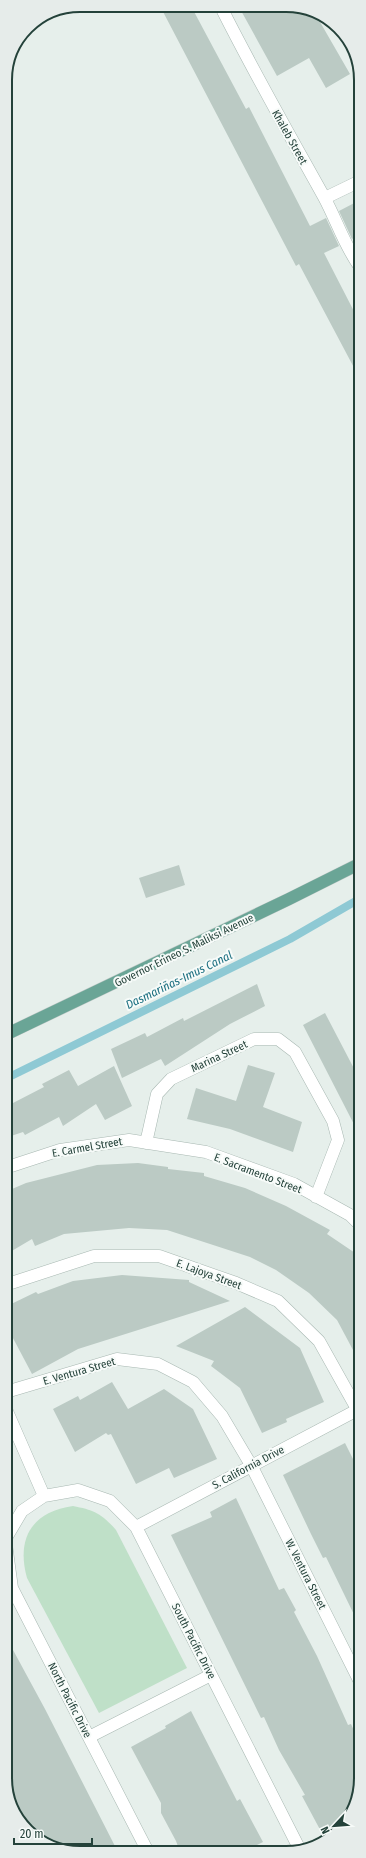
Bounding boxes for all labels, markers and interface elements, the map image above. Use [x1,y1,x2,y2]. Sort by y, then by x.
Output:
street label: Khaleb Street [269,108,310,167]
street label: Governor Erineo S. Maliksi Avenue [113,911,256,990]
water label: Dasmariñas-Imus Canal [123,948,235,1012]
street label: Marina Street [189,1038,250,1075]
street label: E. Carmel Street [51,1135,124,1160]
street label: E. Sacramento Street [212,1151,304,1196]
street label: E. Lajoya Street [174,1257,244,1292]
street label: E. Ventura Street [42,1355,117,1388]
street label: S. California Drive [210,1443,286,1492]
street label: W. Ventura Street [282,1537,329,1612]
street label: South Pacific Drive [169,1601,218,1681]
street label: North Pacific Drive [45,1660,94,1740]
north arrow [314,1806,354,1846]
scale bar [14,1820,92,1846]
text: N [318,1824,333,1836]
text: 20 m [20,1827,44,1841]

